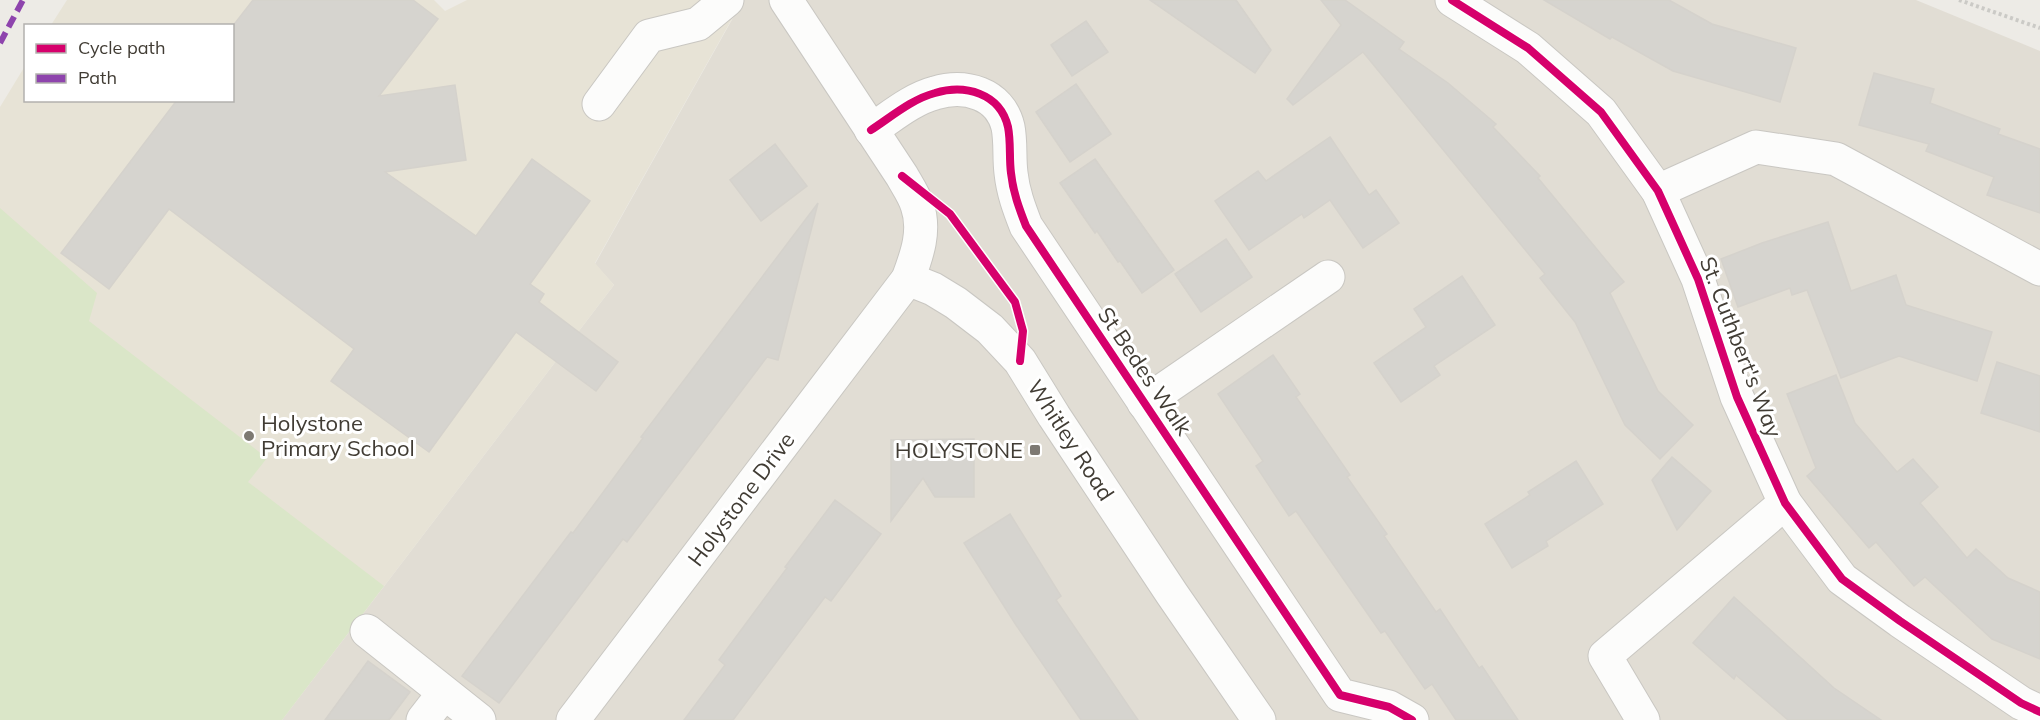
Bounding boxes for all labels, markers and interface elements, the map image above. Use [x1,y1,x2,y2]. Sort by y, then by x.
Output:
legend [24,24,234,102]
text: Cycle path [78,36,165,59]
text: Path [78,66,117,89]
street label: St. Cuthbert's Way [1694,253,1788,442]
street label: St Bedes Walk [1092,301,1199,441]
street label: Whitley Road [1021,374,1121,506]
place label: Holystone Primary School [261,409,415,462]
street label: Holystone Drive [681,426,801,572]
marker: Holystone Primary School [242,429,256,443]
place label: HOLYSTONE [895,436,1023,464]
marker: HOLYSTONE [1028,443,1042,457]

